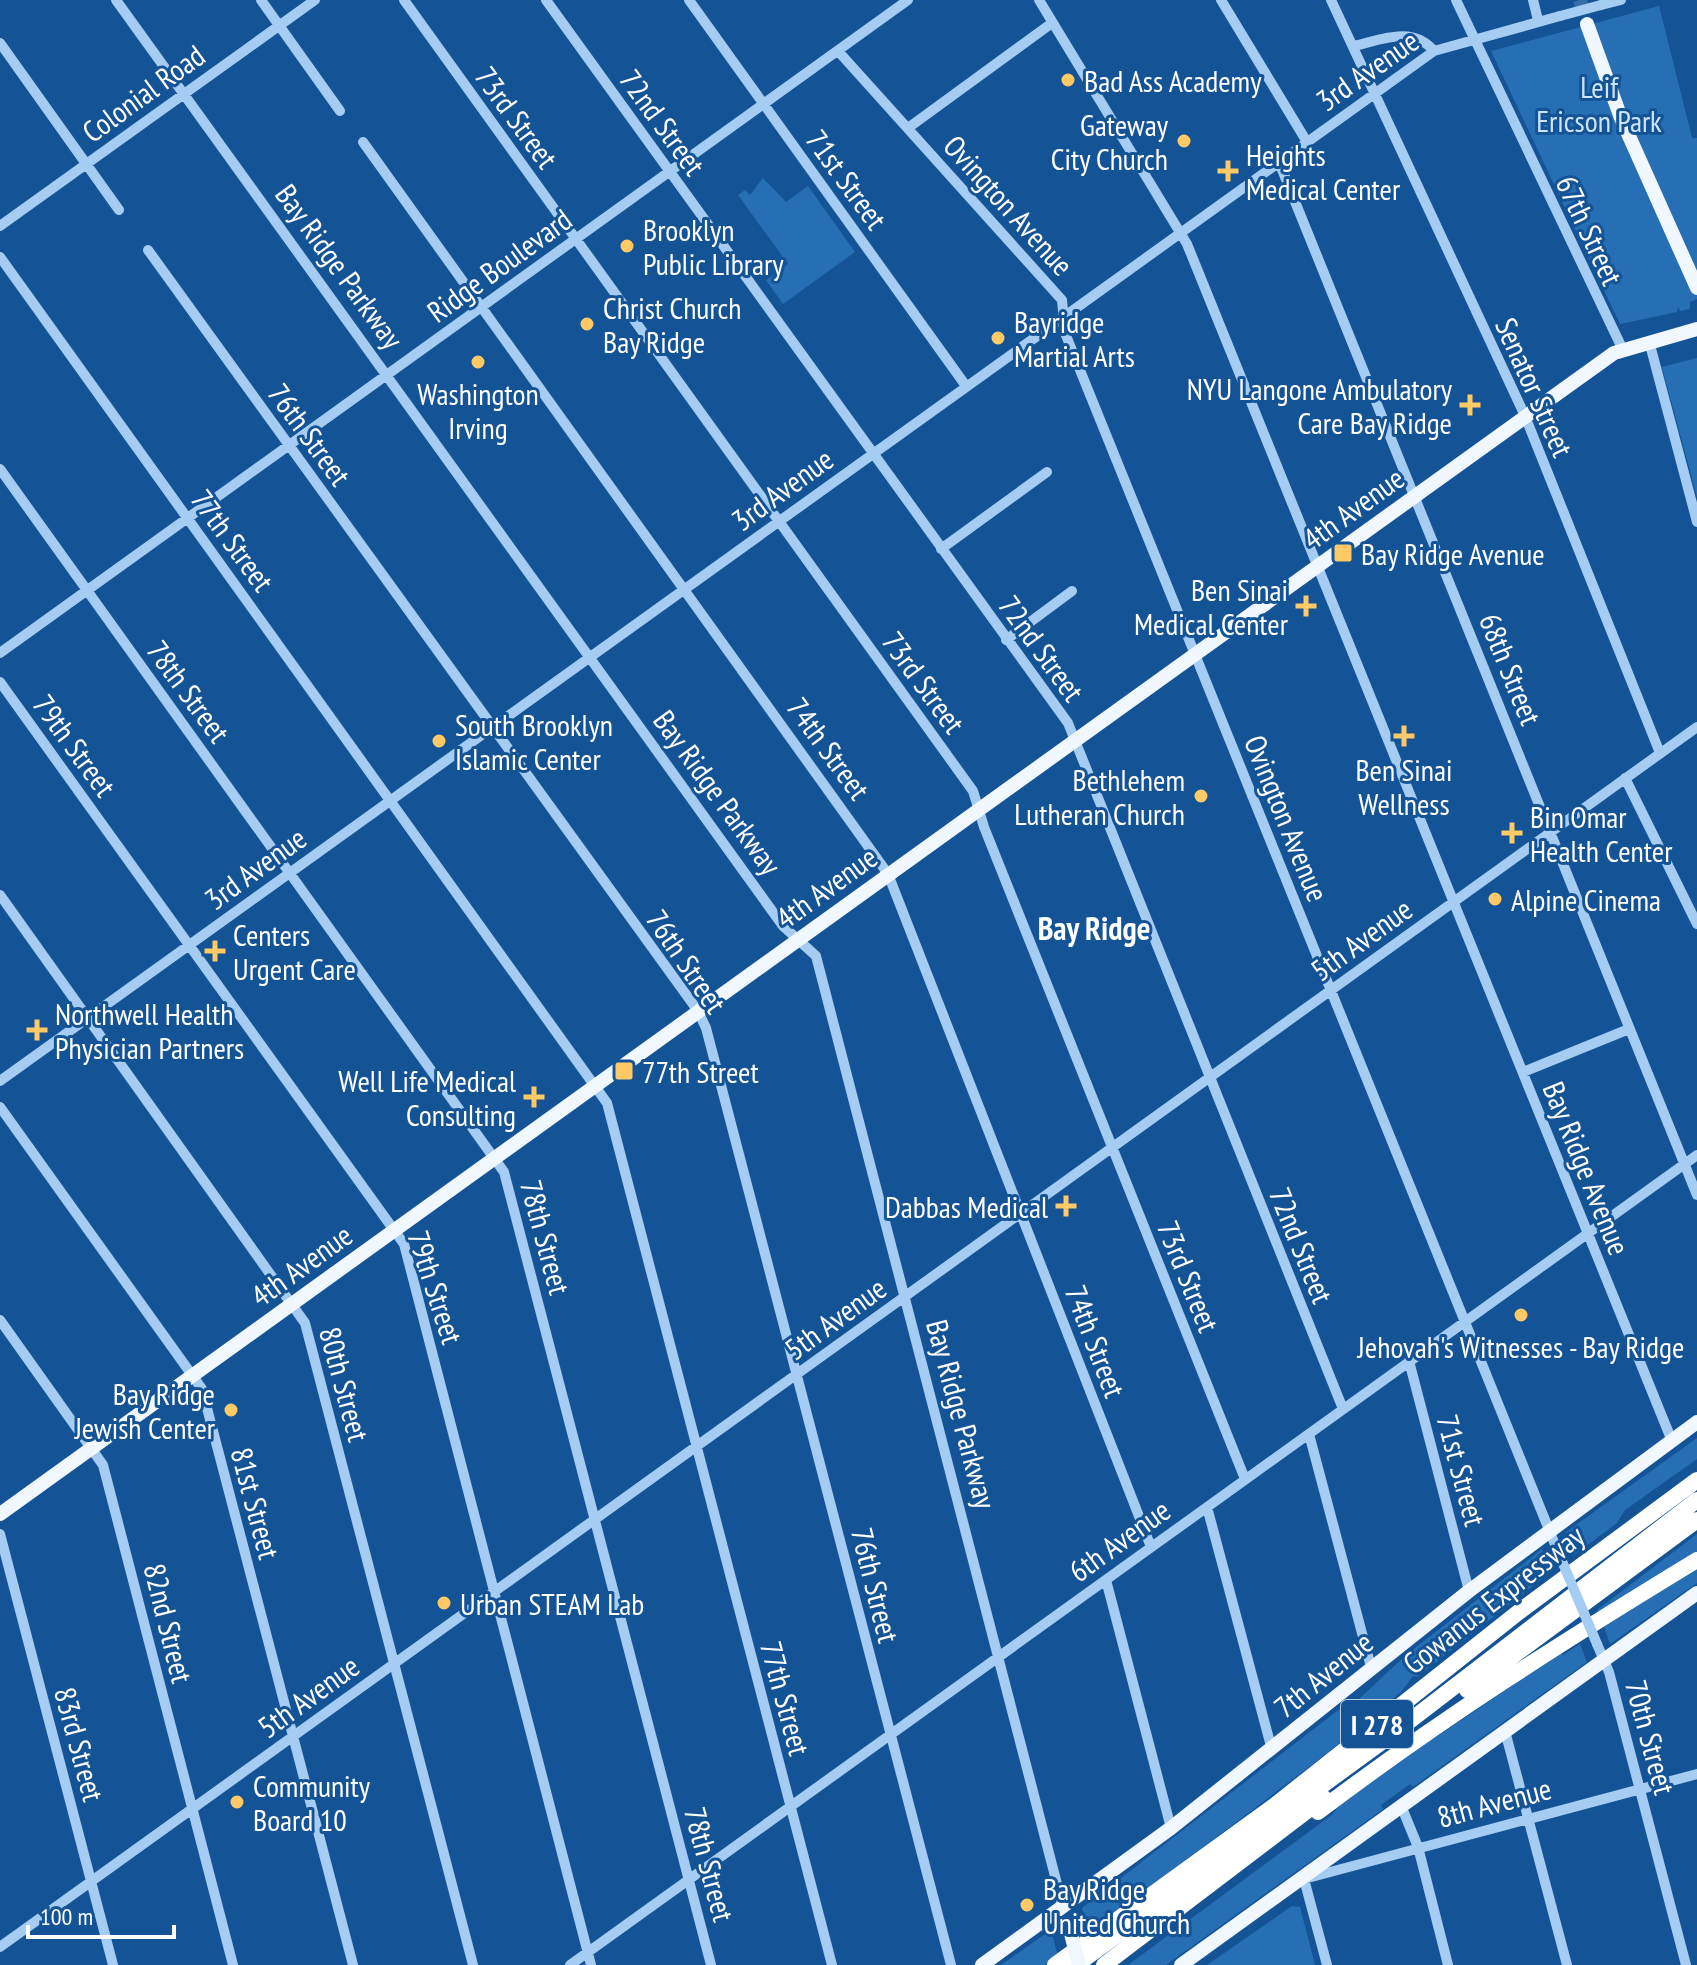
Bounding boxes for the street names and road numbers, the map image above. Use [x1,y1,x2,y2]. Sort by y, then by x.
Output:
street label: 3rd Avenue [1308,21,1426,119]
street label: Colonial Road [74,35,212,151]
street label: 73rd Street [467,58,568,176]
street label: 72nd Street [611,61,715,183]
street label: 71st Street [798,121,897,237]
street label: Ovington Avenue [936,127,1082,283]
street label: 67th Street [1548,169,1633,292]
street label: Bay Ridge Parkway [267,176,413,357]
street label: Ridge Boulevard [419,199,579,331]
street label: Senator Street [1487,311,1583,463]
street label: 76th Street [260,375,361,493]
street label: 3rd Avenue [724,439,840,539]
street label: 4th Avenue [1294,458,1412,558]
street label: 77th Street [183,481,284,599]
street label: 72nd Street [990,587,1094,709]
street label: 68th Street [1471,607,1551,731]
street label: 73rd Street [874,623,975,741]
street label: 78th Street [139,632,240,750]
street label: 79th Street [25,686,126,804]
street label: 74th Street [779,689,880,807]
street label: Bay Ridge Parkway [645,702,791,883]
street label: Ovington Avenue [1236,729,1338,907]
street label: 3rd Avenue [197,818,313,918]
street label: 4th Avenue [767,837,885,937]
street label: 5th Avenue [1302,889,1420,989]
street label: 76th Street [638,902,736,1021]
street label: Bay Ridge Avenue [1535,1076,1639,1260]
street label: 78th Street [512,1175,580,1299]
street label: 72nd Street [1261,1181,1343,1309]
street label: 4th Avenue [242,1215,360,1315]
street label: 73rd Street [1149,1215,1229,1338]
street label: 79th Street [399,1225,473,1349]
street label: 5th Avenue [776,1268,894,1368]
street label: 74th Street [1057,1279,1135,1403]
street label: Bay Ridge Parkway [918,1315,1006,1513]
street label: 80th Street [311,1322,379,1446]
street label: 71st Street [1428,1410,1496,1531]
street label: 81st Street [222,1443,290,1564]
street label: 6th Avenue [1060,1490,1178,1590]
street label: Gowanus Expressway [1394,1515,1592,1682]
street label: 76th Street [843,1524,909,1647]
street label: 82nd Street [135,1559,203,1687]
street label: 7th Avenue [1266,1622,1380,1726]
street label: 77th Street [752,1637,820,1760]
street label: 5th Avenue [249,1646,367,1746]
street label: 70th Street [1617,1675,1685,1799]
street label: 83rd Street [46,1683,114,1806]
road number: I 278 [1341,1700,1413,1748]
street label: 8th Avenue [1433,1768,1555,1836]
street label: 78th Street [676,1802,744,1926]

